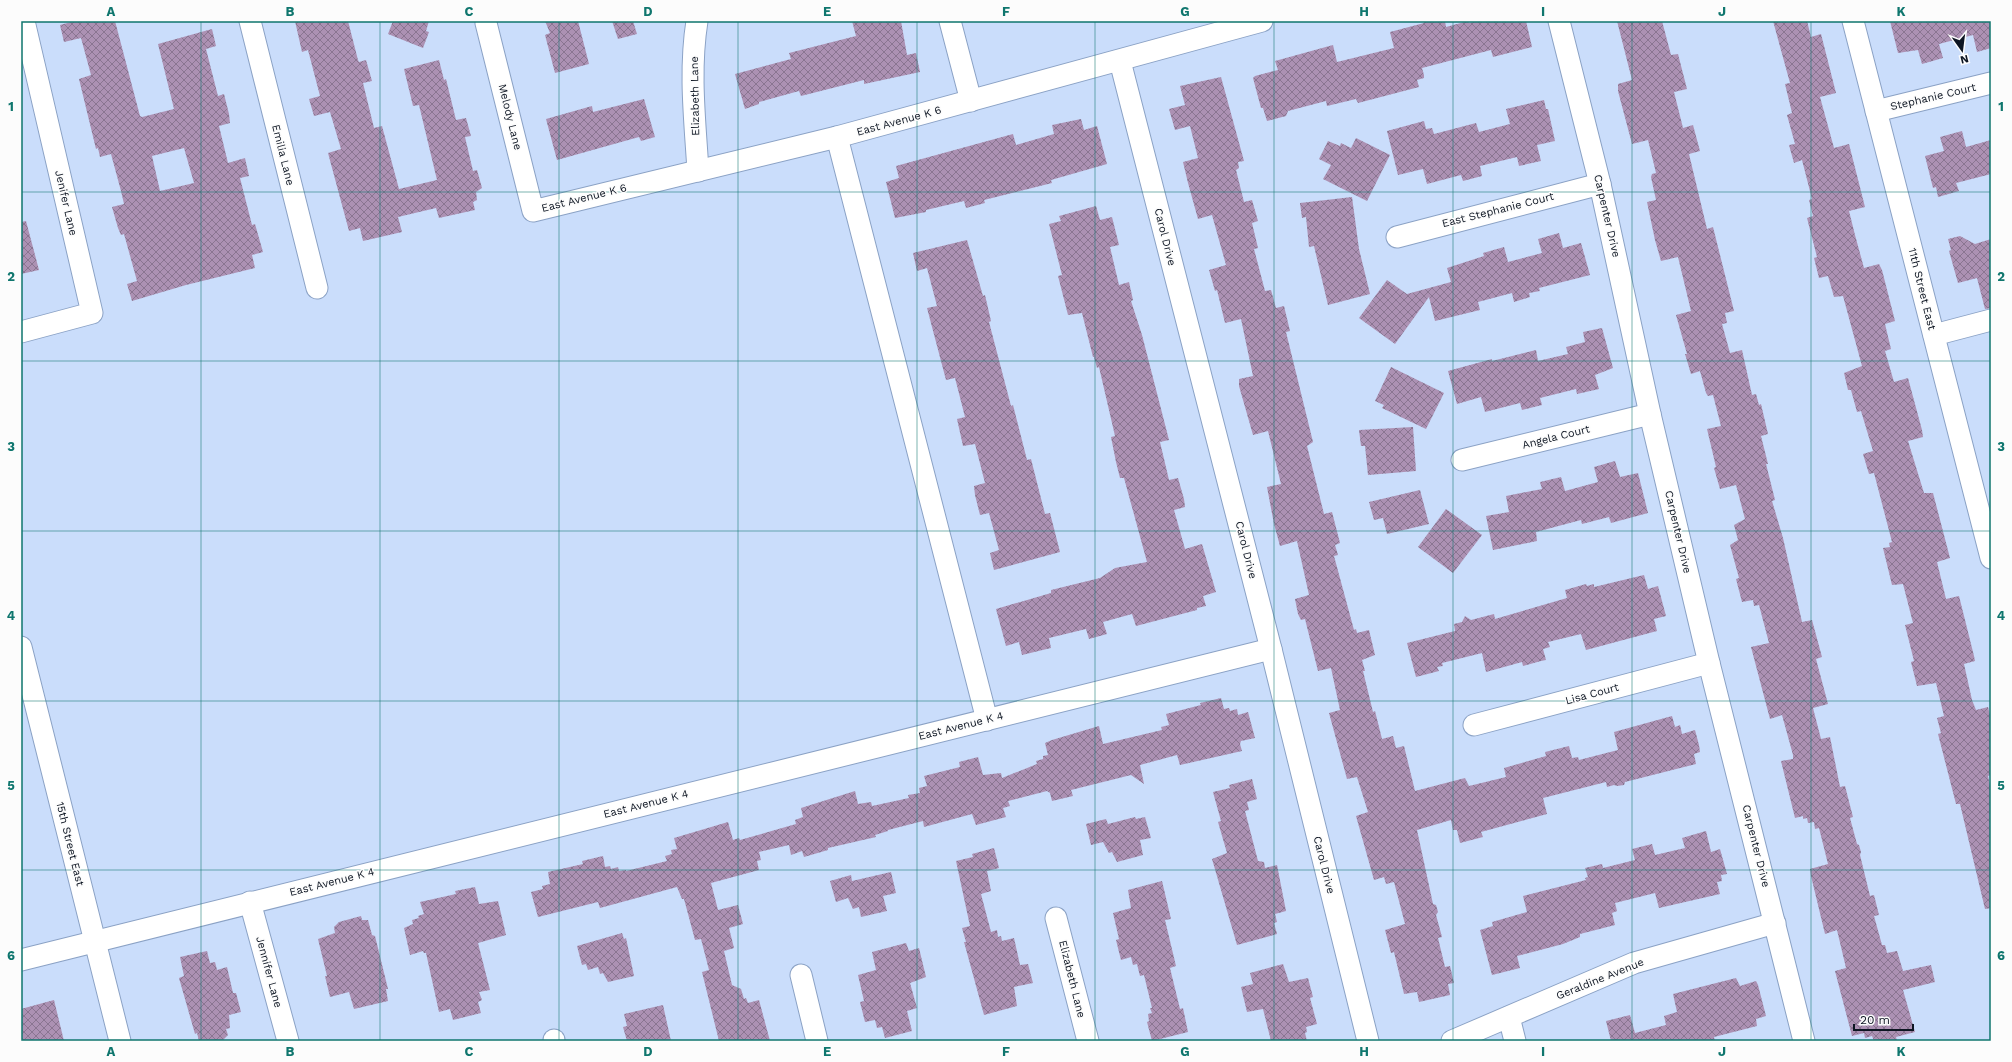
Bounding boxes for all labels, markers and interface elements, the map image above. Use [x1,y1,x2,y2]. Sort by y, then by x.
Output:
text: A [107,4,116,19]
text: B [286,4,295,19]
text: C [465,4,474,19]
text: D [643,4,653,19]
text: E [823,4,831,19]
text: F [1002,4,1010,19]
text: G [1180,4,1190,19]
text: H [1359,4,1369,19]
text: I [1541,4,1545,19]
text: J [1718,4,1726,19]
text: K [1896,4,1906,19]
north arrow [1942,30,1982,70]
text: N [1959,52,1970,67]
street label: Elizabeth Lane [688,56,702,136]
street label: Stephanie Court [1889,81,1977,113]
street label: Melody Lane [496,83,524,151]
text: 1 [8,99,14,114]
text: 1 [1998,99,2004,114]
street label: East Avenue K 6 [855,103,943,139]
street label: Emilia Lane [269,123,297,187]
street label: Jenifer Lane [52,169,80,237]
street label: Carpenter Drive [1591,173,1623,259]
street label: East Avenue K 6 [540,181,628,215]
street label: East Stephanie Court [1441,190,1556,230]
street label: Carol Drive [1152,207,1178,267]
street label: 11th Street East [1906,247,1939,332]
text: 2 [7,269,15,284]
text: 2 [1997,269,2005,284]
street label: Angela Court [1521,422,1591,452]
text: 3 [7,439,15,454]
text: 3 [1997,439,2005,454]
street label: Carpenter Drive [1662,489,1694,575]
street label: Carol Drive [1233,520,1259,580]
text: 4 [7,608,16,623]
text: 4 [1997,608,2006,623]
street label: Lisa Court [1564,681,1620,707]
street label: East Avenue K 4 [917,709,1005,743]
text: 5 [7,778,15,793]
text: 5 [1997,778,2005,793]
street label: East Avenue K 4 [602,787,690,821]
street label: 15th Street East [53,801,87,888]
street label: Carpenter Drive [1739,803,1773,889]
street label: Carol Drive [1311,835,1337,895]
street label: East Avenue K 4 [288,865,376,899]
street label: Jennifer Lane [253,935,285,1009]
street label: Elizabeth Lane [1056,939,1088,1019]
text: 6 [7,948,15,963]
text: 6 [1997,948,2005,963]
street label: Geraldine Avenue [1554,955,1646,1003]
scale bar [1854,1006,1913,1032]
text: 20 m [1860,1013,1890,1027]
text: A [107,1044,116,1059]
text: B [286,1044,295,1059]
text: C [465,1044,474,1059]
text: D [643,1044,653,1059]
text: E [823,1044,831,1059]
text: F [1002,1044,1010,1059]
text: G [1180,1044,1190,1059]
text: H [1359,1044,1369,1059]
text: I [1541,1044,1545,1059]
text: J [1718,1044,1726,1059]
text: K [1896,1044,1906,1059]

